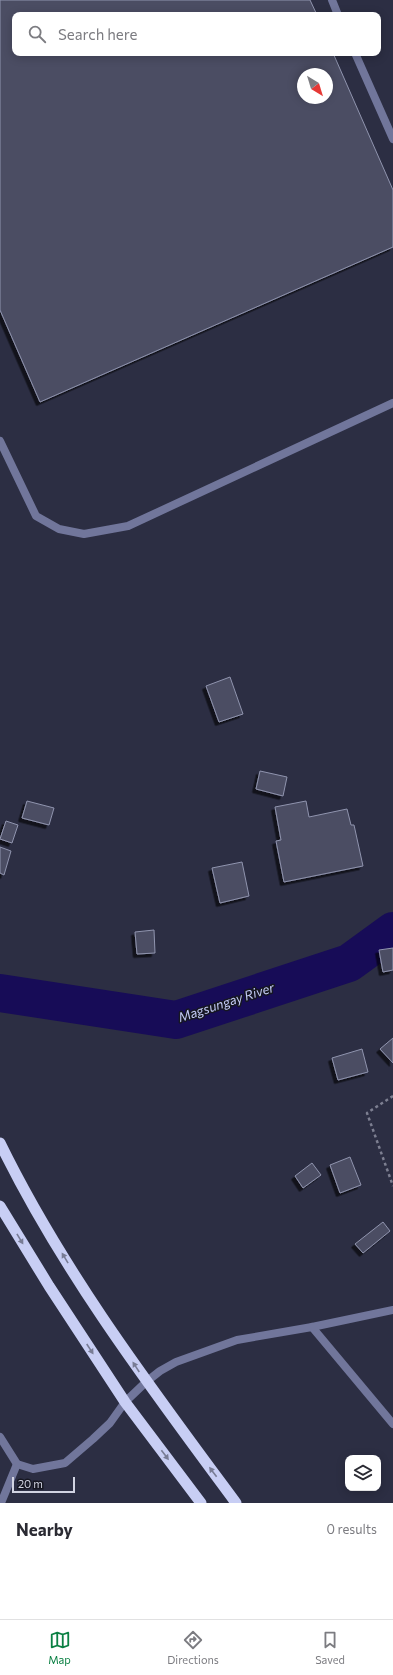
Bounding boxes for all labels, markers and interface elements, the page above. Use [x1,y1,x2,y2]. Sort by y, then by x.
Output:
search box [12,12,381,56]
icon: search [26,23,48,45]
text: Search here [58,25,137,43]
north arrow [297,68,333,104]
water label: Magsungay River [176,979,277,1025]
one-way arrow [17,1233,24,1245]
one-way arrow [62,1252,69,1264]
one-way arrow [86,1343,94,1354]
one-way arrow [132,1362,140,1372]
one-way arrow [161,1450,169,1460]
map controls [345,1455,381,1491]
button: layers [345,1455,381,1491]
one-way arrow [209,1466,217,1477]
scale bar [12,1475,75,1494]
text: 20 m [18,1477,43,1490]
text: Nearby [16,1519,73,1540]
text: 0 results [326,1521,377,1537]
tab: Map [48,1629,71,1666]
tab: Directions [167,1629,219,1666]
tab: Saved [315,1629,345,1666]

